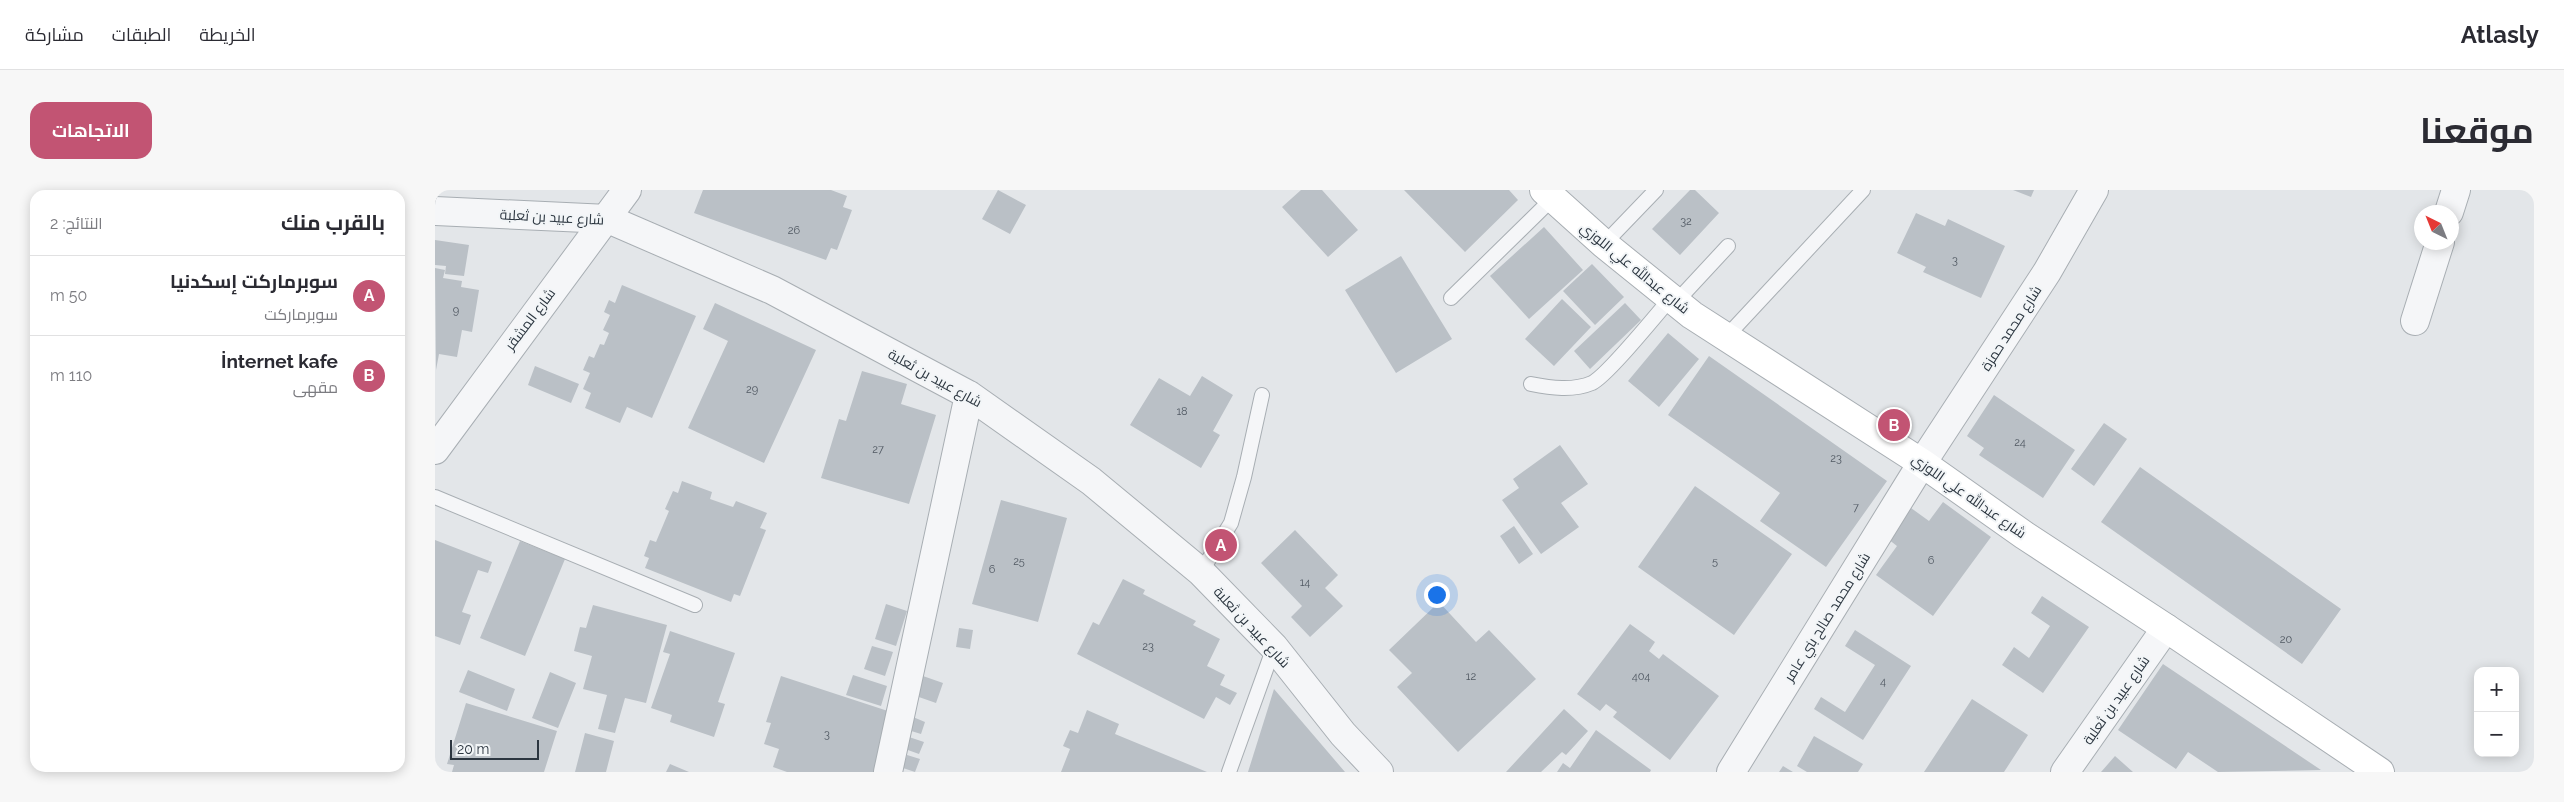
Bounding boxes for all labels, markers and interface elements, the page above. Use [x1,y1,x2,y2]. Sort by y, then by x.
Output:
text: Atlasly [2461,20,2539,49]
text: مشاركة [25,24,84,45]
text: الطبقات [112,24,171,45]
text: الخريطة [199,24,256,45]
button: الاتجاهات [30,102,152,159]
text: موقعنا [2420,110,2534,151]
north arrow [2414,205,2459,250]
street label: شارع عبيد بن ثعلبة [499,206,605,229]
text: بالقرب منك [281,210,385,235]
text: النتائج: 2 [50,214,103,233]
house number: 32 [1680,215,1692,228]
street label: شارع عبدالله علي اللوزي [1575,218,1693,320]
house number: 26 [788,224,801,237]
house number: 3 [1952,254,1958,267]
text: سوبرماركت إسكدنيا [170,270,338,292]
street label: شارع محمد حمزة [1978,282,2045,374]
street label: شارع المشقر [501,285,559,354]
text: 50 m [50,286,87,305]
text: A [364,286,374,305]
house number: 9 [453,304,459,317]
text: سوبرماركت [264,305,338,324]
street label: شارع عبيد بن ثعلبة [885,346,985,411]
text: İnternet kafe [221,350,338,372]
text: 110 m [50,366,92,385]
text: B [364,366,374,385]
text: مقهى [293,378,338,397]
house number: 29 [746,383,758,396]
house number: 18 [1176,405,1188,418]
pin: B [1878,406,1910,444]
house number: 24 [2014,436,2026,449]
house number: 27 [872,443,884,456]
street label: شارع عبدالله علي اللوزي [1907,450,2030,545]
house number: 23 [1830,452,1842,465]
house number: 7 [1853,501,1859,514]
pin: A [1205,526,1237,564]
street label: شارع محمد صالح بني عامر [1780,550,1877,687]
house number: 6 [1928,554,1935,567]
house number: 25 [1013,555,1025,568]
house number: 5 [1712,555,1718,568]
house number: 6 [989,563,996,576]
house number: 14 [1300,576,1310,589]
your location [1424,582,1450,608]
street label: شارع عبيد بن ثعلبة [1210,583,1293,671]
house number: 20 [2280,633,2292,646]
house number: 23 [1142,640,1154,653]
street label: شارع عبيد بن ثعلبة [2079,653,2153,748]
map controls [2474,667,2519,757]
button: + [2474,667,2519,712]
house number: 12 [1466,670,1476,683]
house number: 404 [1632,670,1650,683]
house number: 4 [1880,675,1886,688]
button: − [2474,712,2519,757]
house number: 3 [824,728,830,741]
scale bar [450,737,539,760]
text: 20 m [457,741,489,757]

